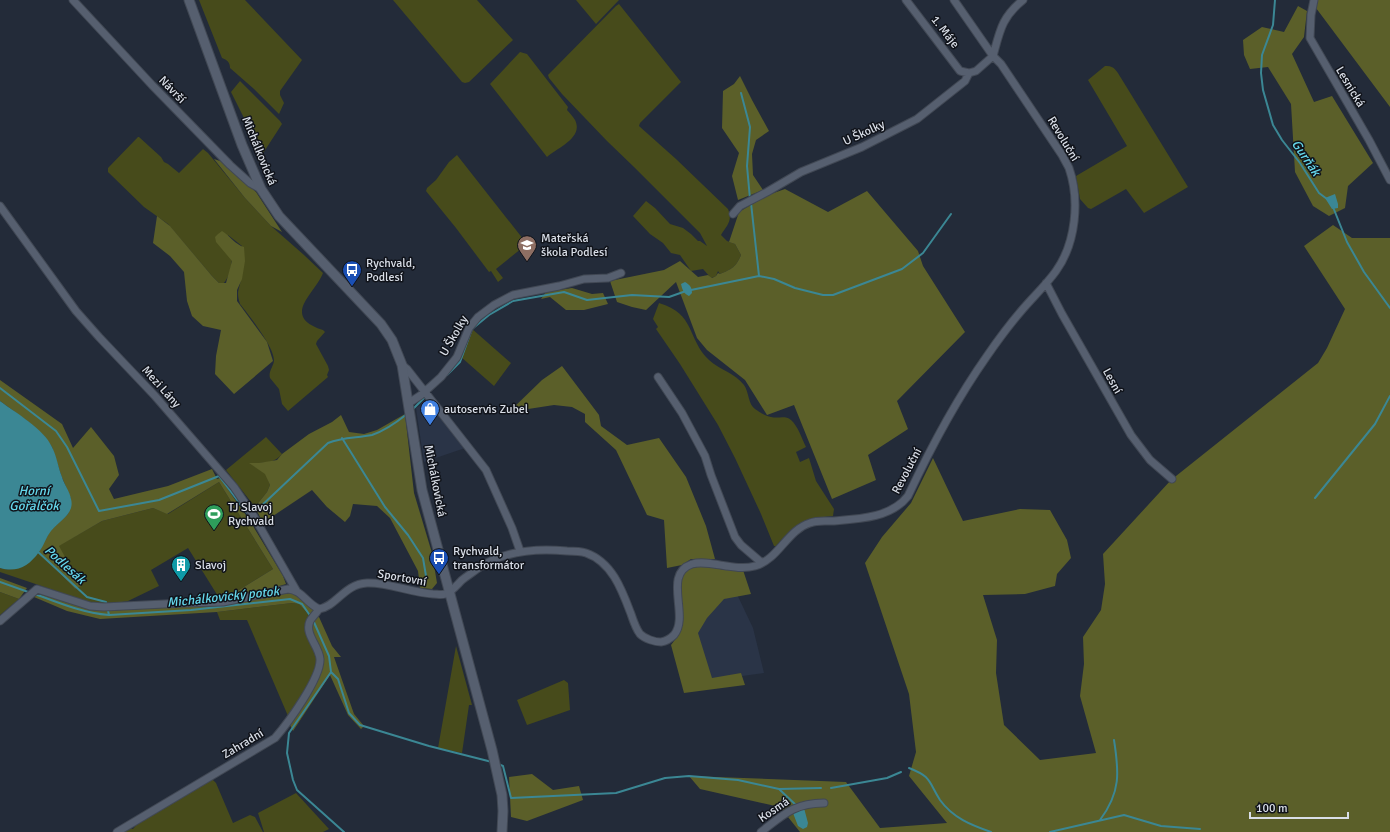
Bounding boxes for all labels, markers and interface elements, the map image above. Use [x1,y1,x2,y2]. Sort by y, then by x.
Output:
street label: 1. Máje [928,13,962,51]
street label: Lesnická [1332,64,1368,110]
street label: Návrší [155,73,189,107]
street label: Michálkovická [238,114,280,188]
street label: Revoluční [1044,114,1083,165]
street label: U Školky [841,117,888,149]
water label: Gurňák [1288,137,1325,180]
place label: Mateřská škola Podlesí [541,231,608,260]
school or university icon: Mateřská škola Podlesí [516,234,538,262]
place label: Rychvald, Podlesí [366,256,415,285]
bus stop icon: Rychvald, Podlesí [341,259,363,287]
street label: U Školky [436,313,472,359]
street label: Mezi Lány [138,363,184,411]
street label: Lesní [1099,366,1125,397]
shop icon: autoservis Zubel [419,398,441,426]
place label: autoservis Zubel [444,402,529,417]
street label: Michálkovická [421,444,449,518]
street label: Revoluční [889,445,926,497]
water label: Horní Gořalčok [9,483,60,514]
place label: TJ Slavoj Rychvald [228,500,274,529]
sports icon: TJ Slavoj Rychvald [203,503,225,531]
water label: Podlesák [41,542,90,589]
place label: Rychvald, transformátor [453,544,525,573]
bus stop icon: Rychvald, transformátor [428,547,450,575]
building icon: Slavoj [170,554,192,582]
place label: Slavoj [195,558,226,573]
street label: Sportovní [376,566,428,590]
water label: Michálkovický potok [166,583,281,611]
street label: Zahradní [220,725,267,762]
street label: Kosmá [756,794,792,826]
scale bar [1250,794,1348,820]
text: 100 m [1256,801,1288,816]

